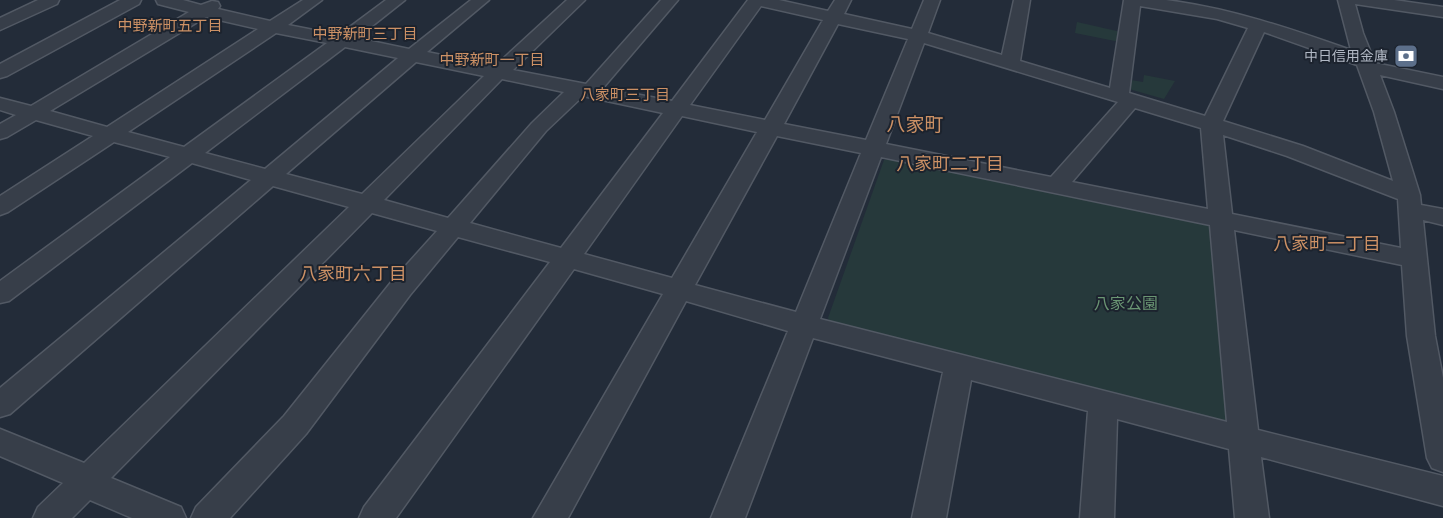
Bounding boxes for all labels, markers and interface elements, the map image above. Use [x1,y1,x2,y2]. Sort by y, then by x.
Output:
district label: 中野新町五丁目 [117,17,223,35]
district label: 中野新町三丁目 [312,25,418,43]
bank icon: 中日信用金庫 [1393,43,1419,69]
place label: 中日信用金庫 [1304,48,1388,65]
district label: 中野新町一丁目 [439,51,545,69]
district label: 八家町三丁目 [580,86,670,104]
district label: 八家町 [886,113,944,136]
district label: 八家町二丁目 [896,153,1004,175]
district label: 八家町一丁目 [1273,233,1381,255]
district label: 八家町六丁目 [299,263,407,285]
park label: 八家公園 [1094,294,1158,313]

